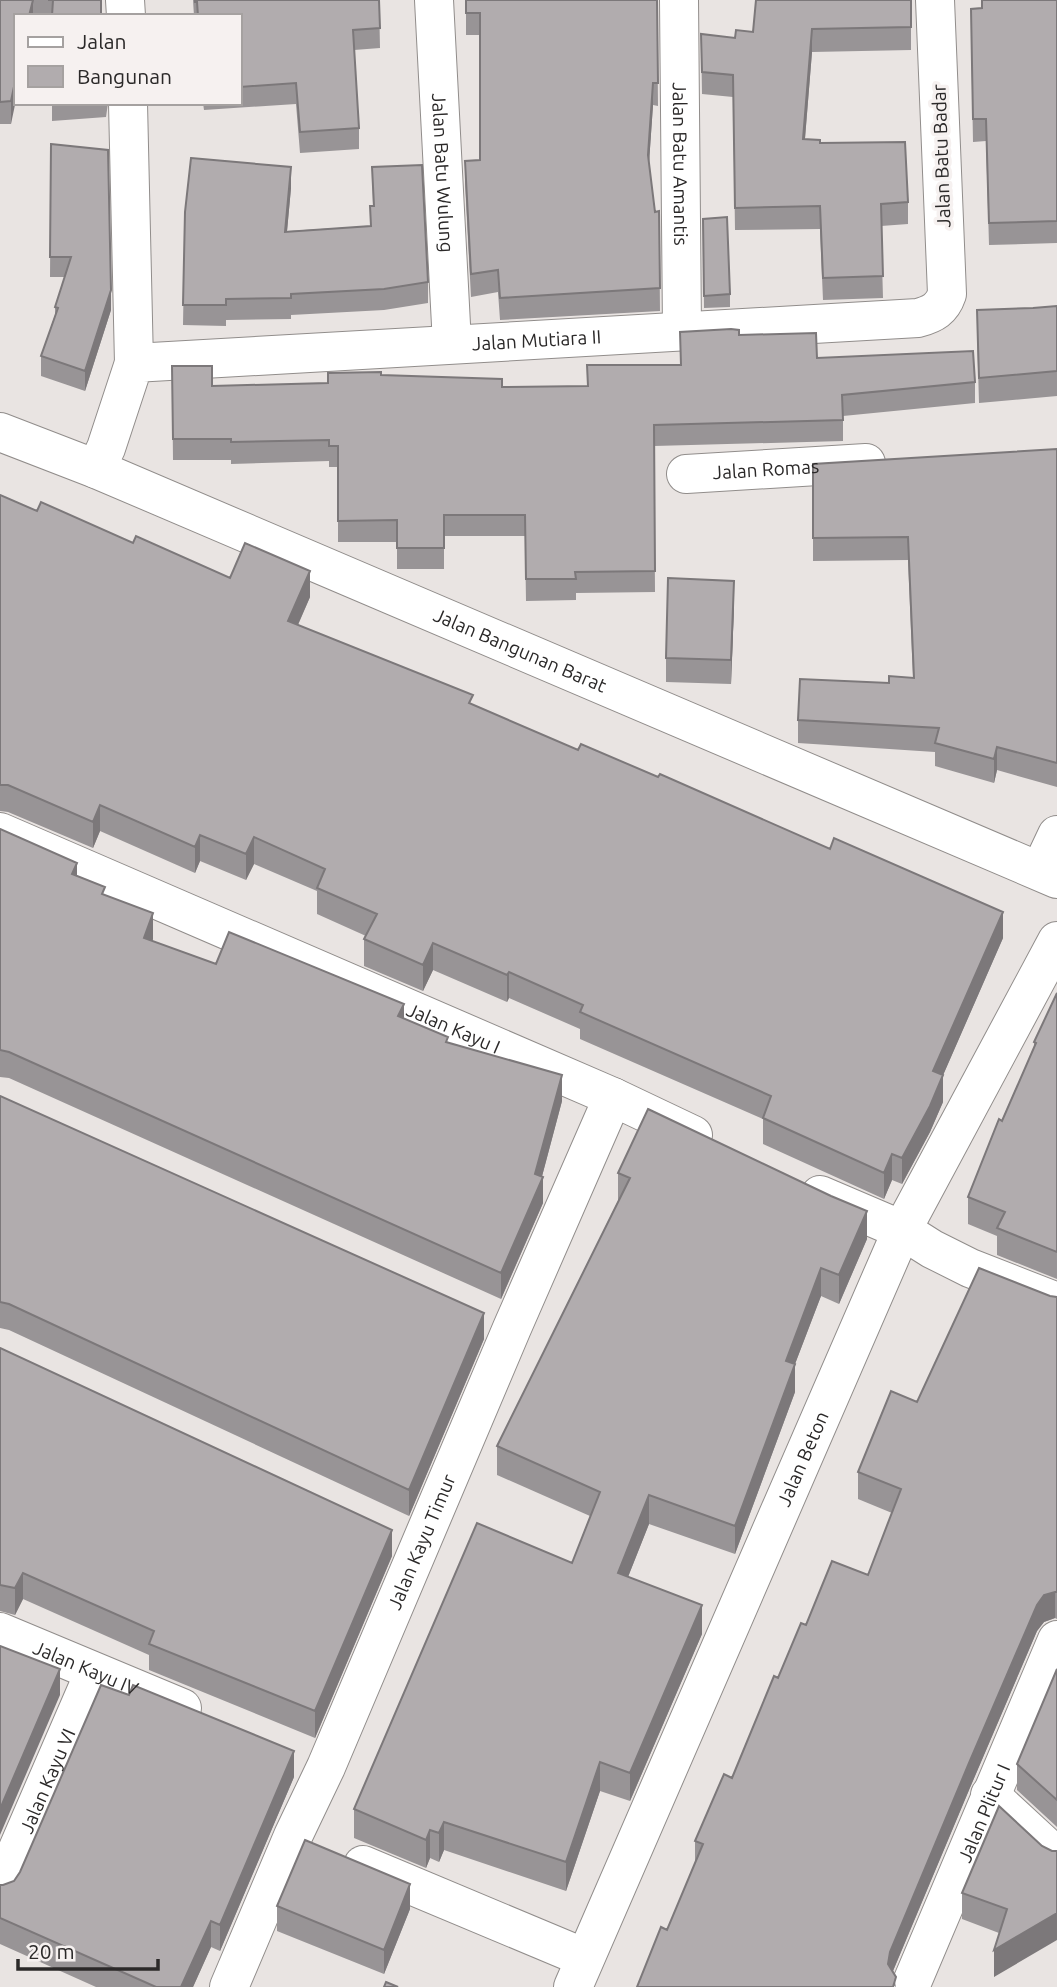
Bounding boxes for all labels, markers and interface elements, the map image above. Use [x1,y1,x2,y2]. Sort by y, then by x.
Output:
legend [14,14,242,105]
text: Jalan [77,29,126,53]
text: Bangunan [77,64,172,88]
street label: Jalan Batu Amantis [669,82,692,246]
street label: Jalan Batu Badar [928,84,954,228]
street label: Jalan Batu Wulung [428,92,458,253]
street label: Jalan Mutiara II [471,325,602,355]
street label: Jalan Romas [712,455,820,483]
street label: Jalan Bangunan Barat [430,603,610,697]
street label: Jalan Kayu I [403,998,504,1058]
street label: Jalan Beton [772,1408,833,1510]
street label: Jalan Kayu Timur [383,1471,460,1613]
street label: Jalan Kayu IV [30,1636,142,1700]
street label: Jalan Kayu VI [15,1725,80,1836]
street label: Jalan Plitur I [953,1760,1014,1866]
scale bar [18,1927,158,1971]
text: 20 m [28,1939,75,1963]

